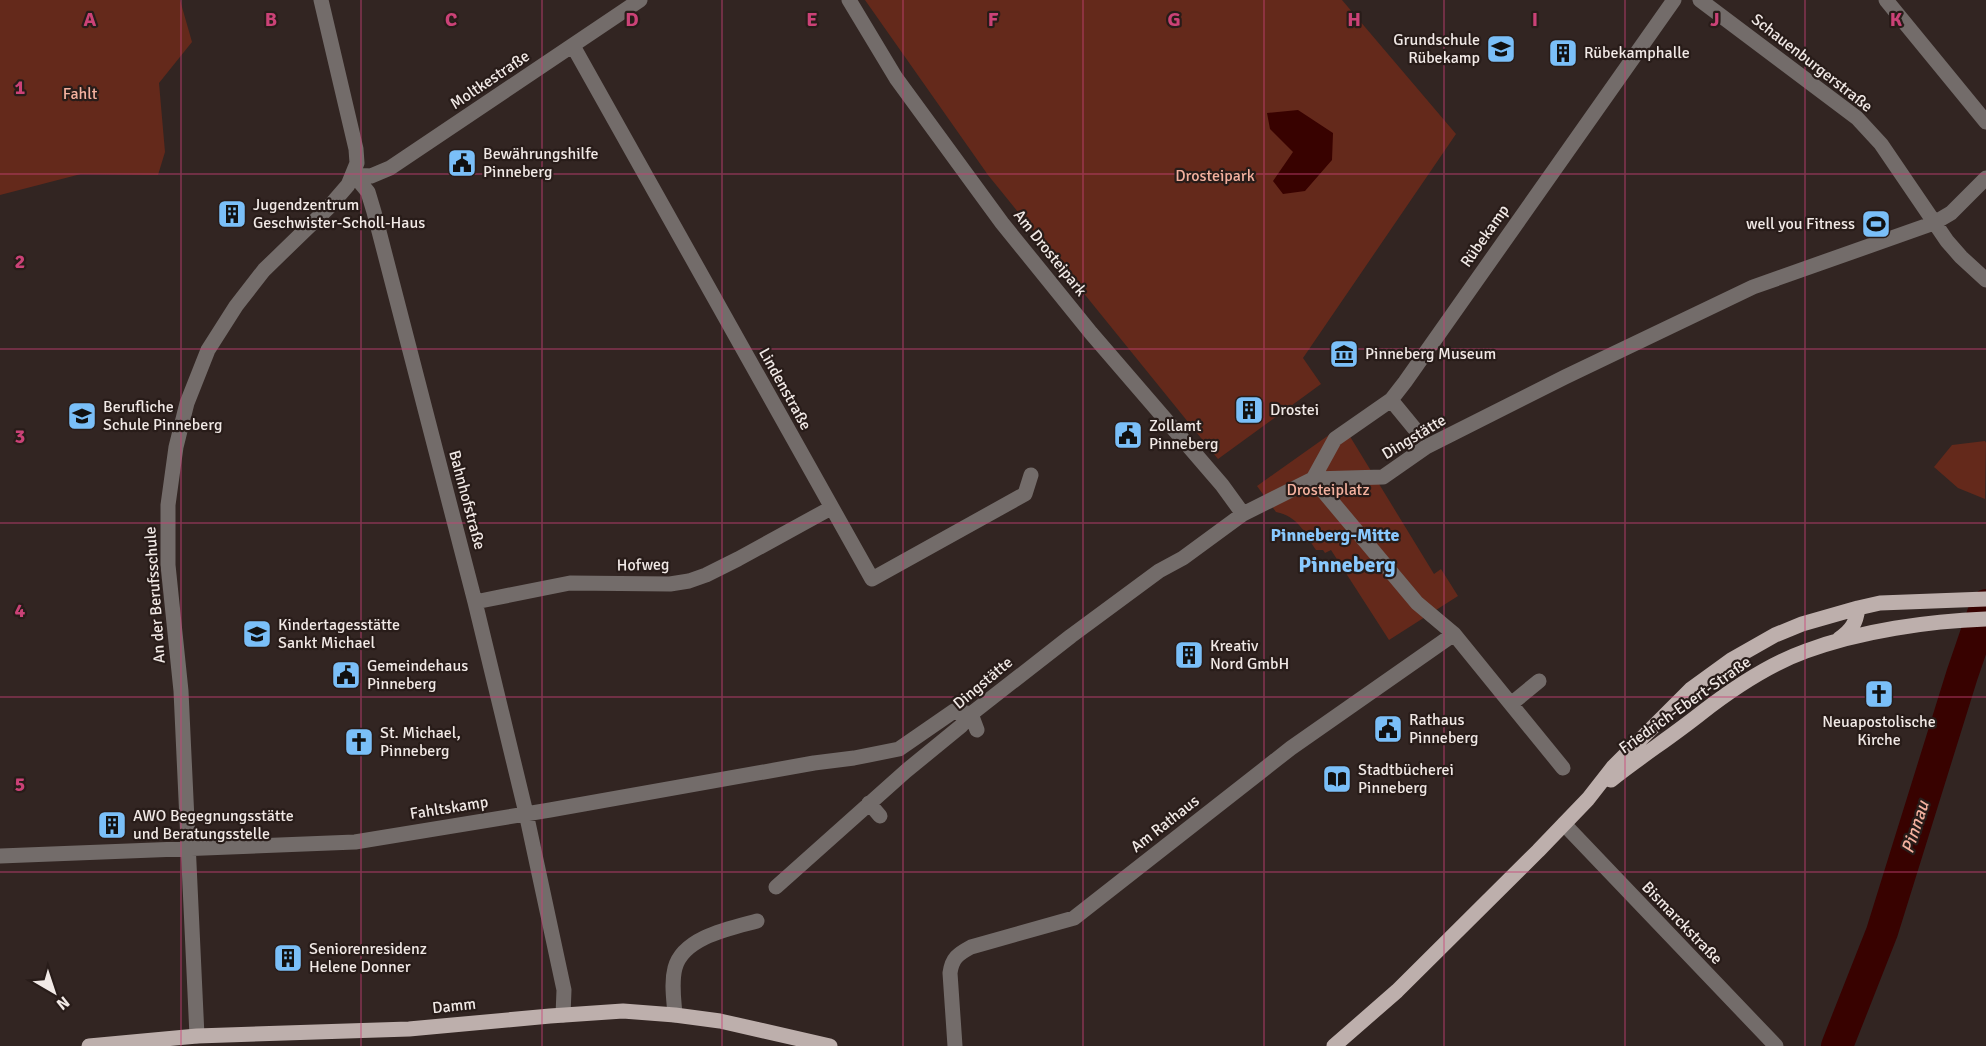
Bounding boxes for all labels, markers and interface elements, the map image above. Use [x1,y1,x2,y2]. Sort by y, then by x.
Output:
text: A [84,7,97,32]
text: B [265,7,277,32]
text: C [445,7,457,32]
text: D [625,7,639,32]
text: E [806,7,818,32]
text: F [988,7,999,32]
text: G [1167,7,1181,32]
text: H [1347,7,1361,32]
text: I [1532,7,1538,32]
text: J [1710,7,1720,32]
text: K [1890,7,1903,32]
street label: Schauenburgerstraße [1747,9,1877,117]
place label: Grundschule Rübekamp [1393,30,1480,68]
school or university icon: Grundschule Rübekamp [1485,33,1517,65]
building icon: Rübekamphalle [1547,37,1579,69]
place label: Rübekamphalle [1584,43,1690,63]
street label: Moltkestraße [446,46,534,114]
text: 1 [15,75,26,100]
park label: Fahlt [63,84,98,104]
place label: Bewährungshilfe Pinneberg [483,144,598,182]
public building icon: Bewährungshilfe Pinneberg [446,147,478,179]
park label: Drosteipark [1175,166,1255,186]
place label: Jugendzentrum Geschwister-Scholl-Haus [253,195,425,233]
building icon: Jugendzentrum Geschwister-Scholl-Haus [216,198,248,230]
street label: Rübekamp [1456,201,1514,271]
street label: Am Drosteipark [1009,206,1091,300]
sports icon: well you Fitness [1860,208,1892,240]
place label: well you Fitness [1746,214,1855,234]
text: 2 [15,249,25,274]
museum icon: Pinneberg Museum [1328,338,1360,370]
street label: Lindenstraße [754,344,816,434]
place label: Pinneberg Museum [1365,344,1496,364]
building icon: Drostei [1233,394,1265,426]
place label: Berufliche Schule Pinneberg [103,397,222,435]
school or university icon: Berufliche Schule Pinneberg [66,400,98,432]
place label: Drostei [1270,400,1319,420]
street label: Dingstätte [1378,410,1450,464]
place label: Zollamt Pinneberg [1149,416,1219,454]
public building icon: Zollamt Pinneberg [1112,419,1144,451]
text: 3 [15,424,25,449]
street label: Bahnhofstraße [444,448,490,552]
park label: Drosteiplatz [1286,480,1370,500]
district label: Pinneberg-Mitte [1270,524,1400,546]
street label: An der Berufsschule [140,526,170,664]
district label: Pinneberg [1298,551,1396,578]
street label: Hofweg [616,555,670,575]
text: 4 [15,598,26,623]
place label: Kindertagesstätte Sankt Michael [278,615,400,653]
school or university icon: Kindertagesstätte Sankt Michael [241,618,273,650]
place label: Kreativ Nord GmbH [1210,636,1289,674]
building icon: Kreativ Nord GmbH [1173,639,1205,671]
street label: Dingstätte [949,652,1017,714]
street label: Friedrich-Ebert-Straße [1615,652,1755,758]
place label: Gemeindehaus Pinneberg [367,656,468,694]
public building icon: Gemeindehaus Pinneberg [330,659,362,691]
church icon: Neuapostolische Kirche [1863,678,1895,710]
place label: Rathaus Pinneberg [1409,710,1479,748]
place label: Neuapostolische Kirche [1822,712,1936,750]
public building icon: Rathaus Pinneberg [1372,713,1404,745]
place label: St. Michael, Pinneberg [380,723,461,761]
church icon: St. Michael, Pinneberg [343,726,375,758]
place label: Stadtbücherei Pinneberg [1358,760,1454,798]
library icon: Stadtbücherei Pinneberg [1321,763,1353,795]
text: 5 [15,772,25,797]
street label: Am Rathaus [1127,791,1203,857]
street label: Fahltskamp [408,792,490,824]
water label: Pinnau [1896,797,1934,856]
place label: AWO Begegnungsstätte und Beratungsstelle [133,806,294,844]
building icon: AWO Begegnungsstätte und Beratungsstelle [96,809,128,841]
street label: Bismarckstraße [1637,877,1727,969]
place label: Seniorenresidenz Helene Donner [309,939,427,977]
building icon: Seniorenresidenz Helene Donner [272,942,304,974]
north arrow [24,962,84,1022]
text: N [52,992,73,1014]
street label: Damm [431,994,477,1018]

